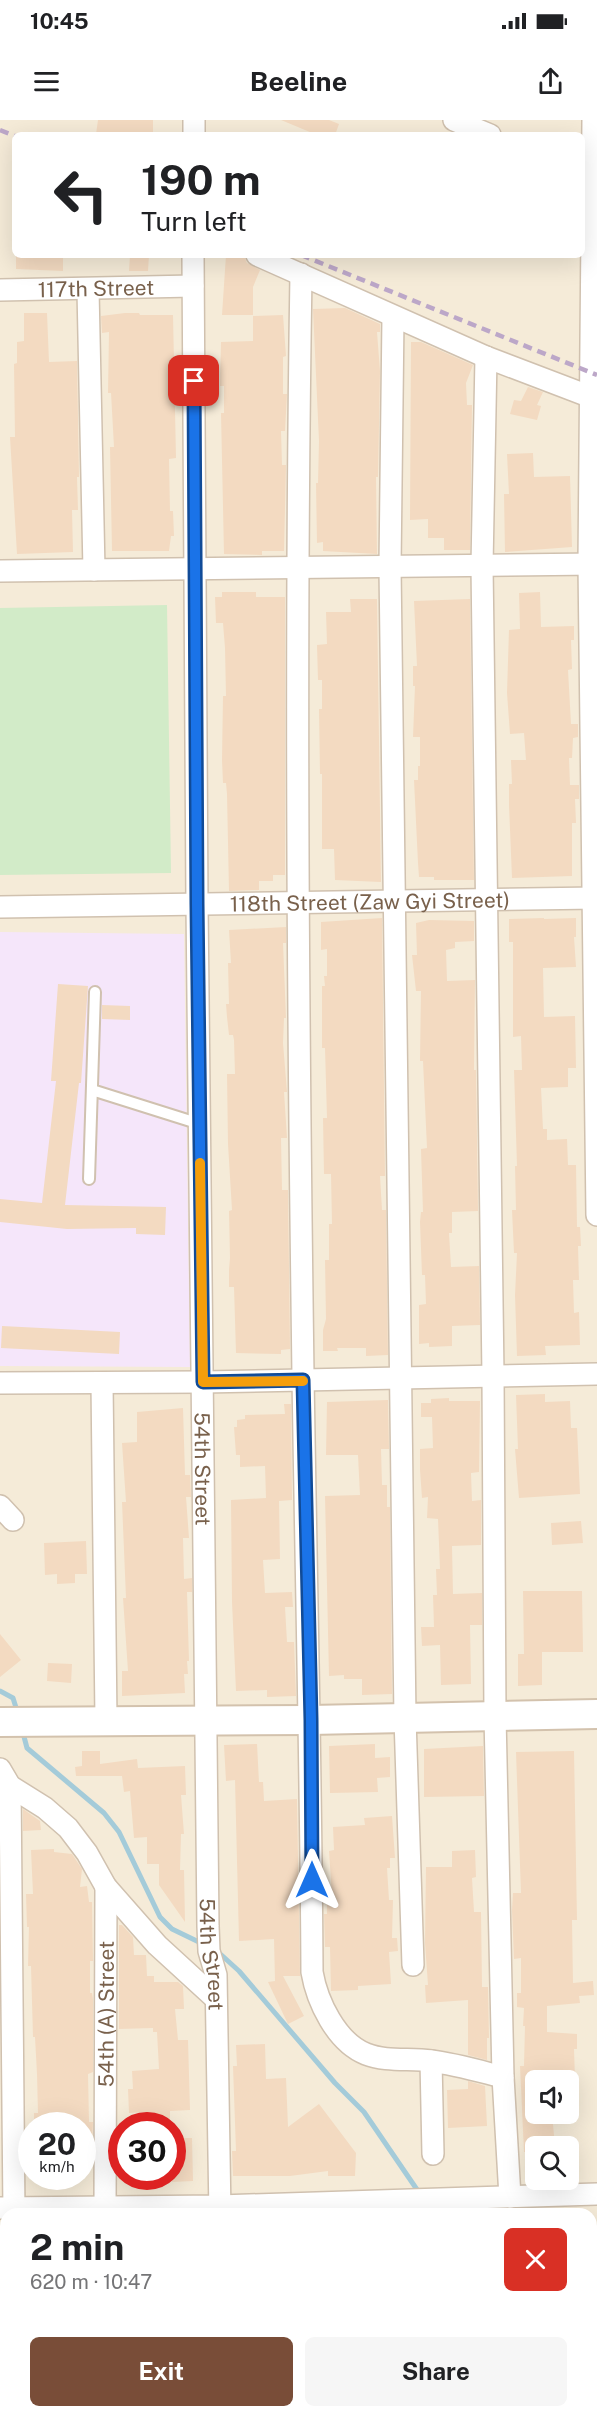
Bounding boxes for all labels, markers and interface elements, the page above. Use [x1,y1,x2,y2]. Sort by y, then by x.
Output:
text: 10:45 [30,8,88,34]
icon: menu [30,65,63,98]
text: Beeline [250,65,347,97]
icon: share [534,65,567,98]
text: 190 m [141,155,261,204]
icon: left [42,156,120,234]
text: Turn left [141,205,247,237]
street label: 117th Street [37,274,154,302]
pin [168,355,219,406]
icon: arrive [177,364,210,397]
street label: 118th Street (Zaw Gyi Street) [230,887,510,916]
street label: 54th Street [190,1412,216,1526]
position arrow [280,1848,344,1912]
street label: 54th Street [195,1898,229,2011]
street label: 54th (A) Street [93,1941,118,2087]
map controls [525,2070,579,2190]
button: sound [525,2070,579,2124]
speed limit sign: 30 [108,2112,186,2190]
text: 20 [38,2126,76,2162]
button: search [525,2136,579,2190]
text: km/h [39,2158,75,2175]
text: 2 min [30,2226,124,2268]
button: close [504,2228,567,2291]
text: 620 m · 10:47 [30,2270,152,2294]
button: Exit [30,2337,293,2406]
button: Share [305,2337,567,2406]

